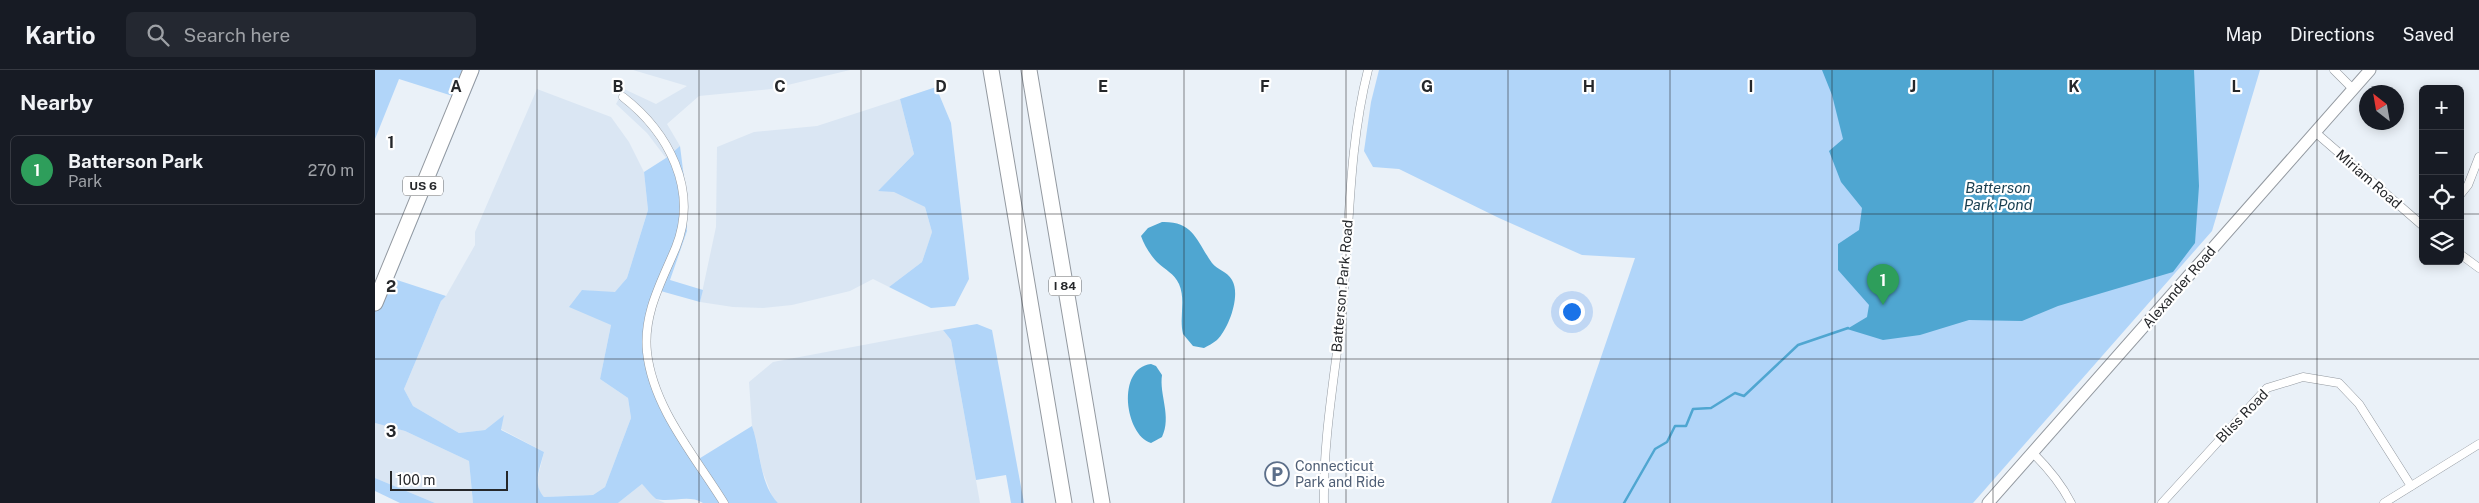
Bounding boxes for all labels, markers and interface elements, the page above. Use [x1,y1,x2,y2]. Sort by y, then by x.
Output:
search box [126,12,476,57]
text: Kartio [25,21,96,49]
icon: search [144,21,172,49]
text: Search here [184,24,290,46]
text: Map [2225,24,2262,45]
text: Directions [2290,24,2375,45]
text: Saved [2403,24,2454,45]
text: A [450,77,462,96]
text: B [613,77,624,96]
text: C [774,77,786,96]
text: D [935,77,947,96]
text: E [1098,77,1108,96]
text: F [1260,77,1270,96]
text: G [1421,77,1433,96]
text: H [1583,77,1595,96]
text: I [1749,77,1753,96]
text: J [1910,77,1916,96]
text: K [2068,77,2080,96]
text: L [2231,77,2241,96]
north arrow [2359,85,2404,130]
map controls [2419,85,2464,265]
button: + [2419,85,2464,130]
text: Nearby [20,90,93,115]
button: − [2419,130,2464,175]
text: 1 [388,133,394,152]
street label: Miriam Road [2333,146,2405,212]
text: Batterson Park [68,150,203,172]
text: 1 [34,161,40,180]
text: 270 m [308,161,354,180]
text: Park [68,172,102,191]
button: locate [2419,175,2464,220]
road number: US 6 [403,176,443,195]
water label: Batterson Park Pond [1964,179,2033,213]
street label: Batterson Park Road [1328,219,1356,353]
button: layers [2419,220,2464,265]
street label: Alexander Road [2139,243,2219,331]
pin: 1 [1867,264,1899,305]
text: 2 [386,277,396,296]
road number: I 84 [1049,277,1081,296]
your location [1559,299,1585,325]
street label: Bliss Road [2213,386,2271,446]
text: 3 [386,422,396,441]
place label: Connecticut Park and Ride [1295,458,1385,490]
parking icon: Connecticut Park and Ride [1264,461,1290,487]
scale bar [390,468,507,491]
text: 100 m [397,472,435,488]

